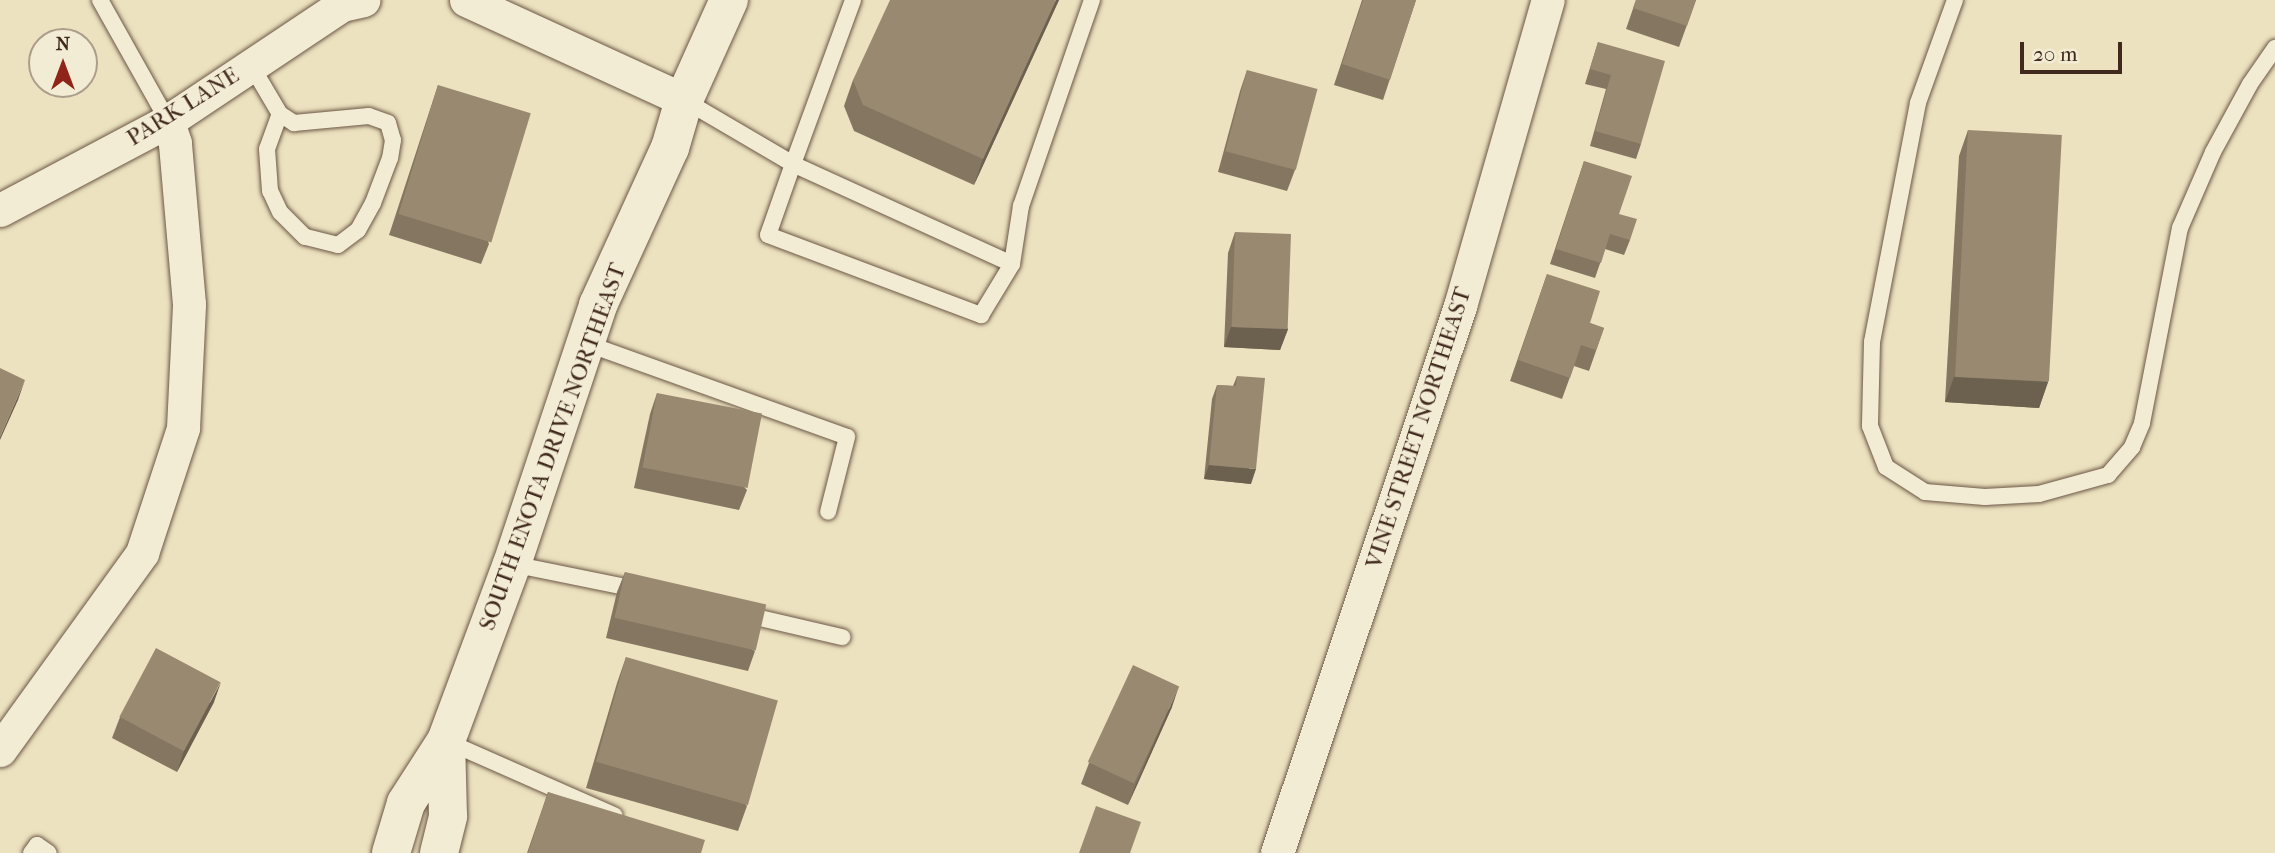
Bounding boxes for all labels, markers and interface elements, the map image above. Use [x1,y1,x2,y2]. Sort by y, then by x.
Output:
north arrow [28,28,98,98]
scale bar [2023,28,2124,72]
text: N [56,33,70,55]
text: 20 m [2033,42,2077,66]
street label: PARK LANE [122,62,244,152]
street label: SOUTH ENOTA DRIVE NORTHEAST [474,260,632,634]
street label: VINE STREET NORTHEAST [1360,284,1478,572]

